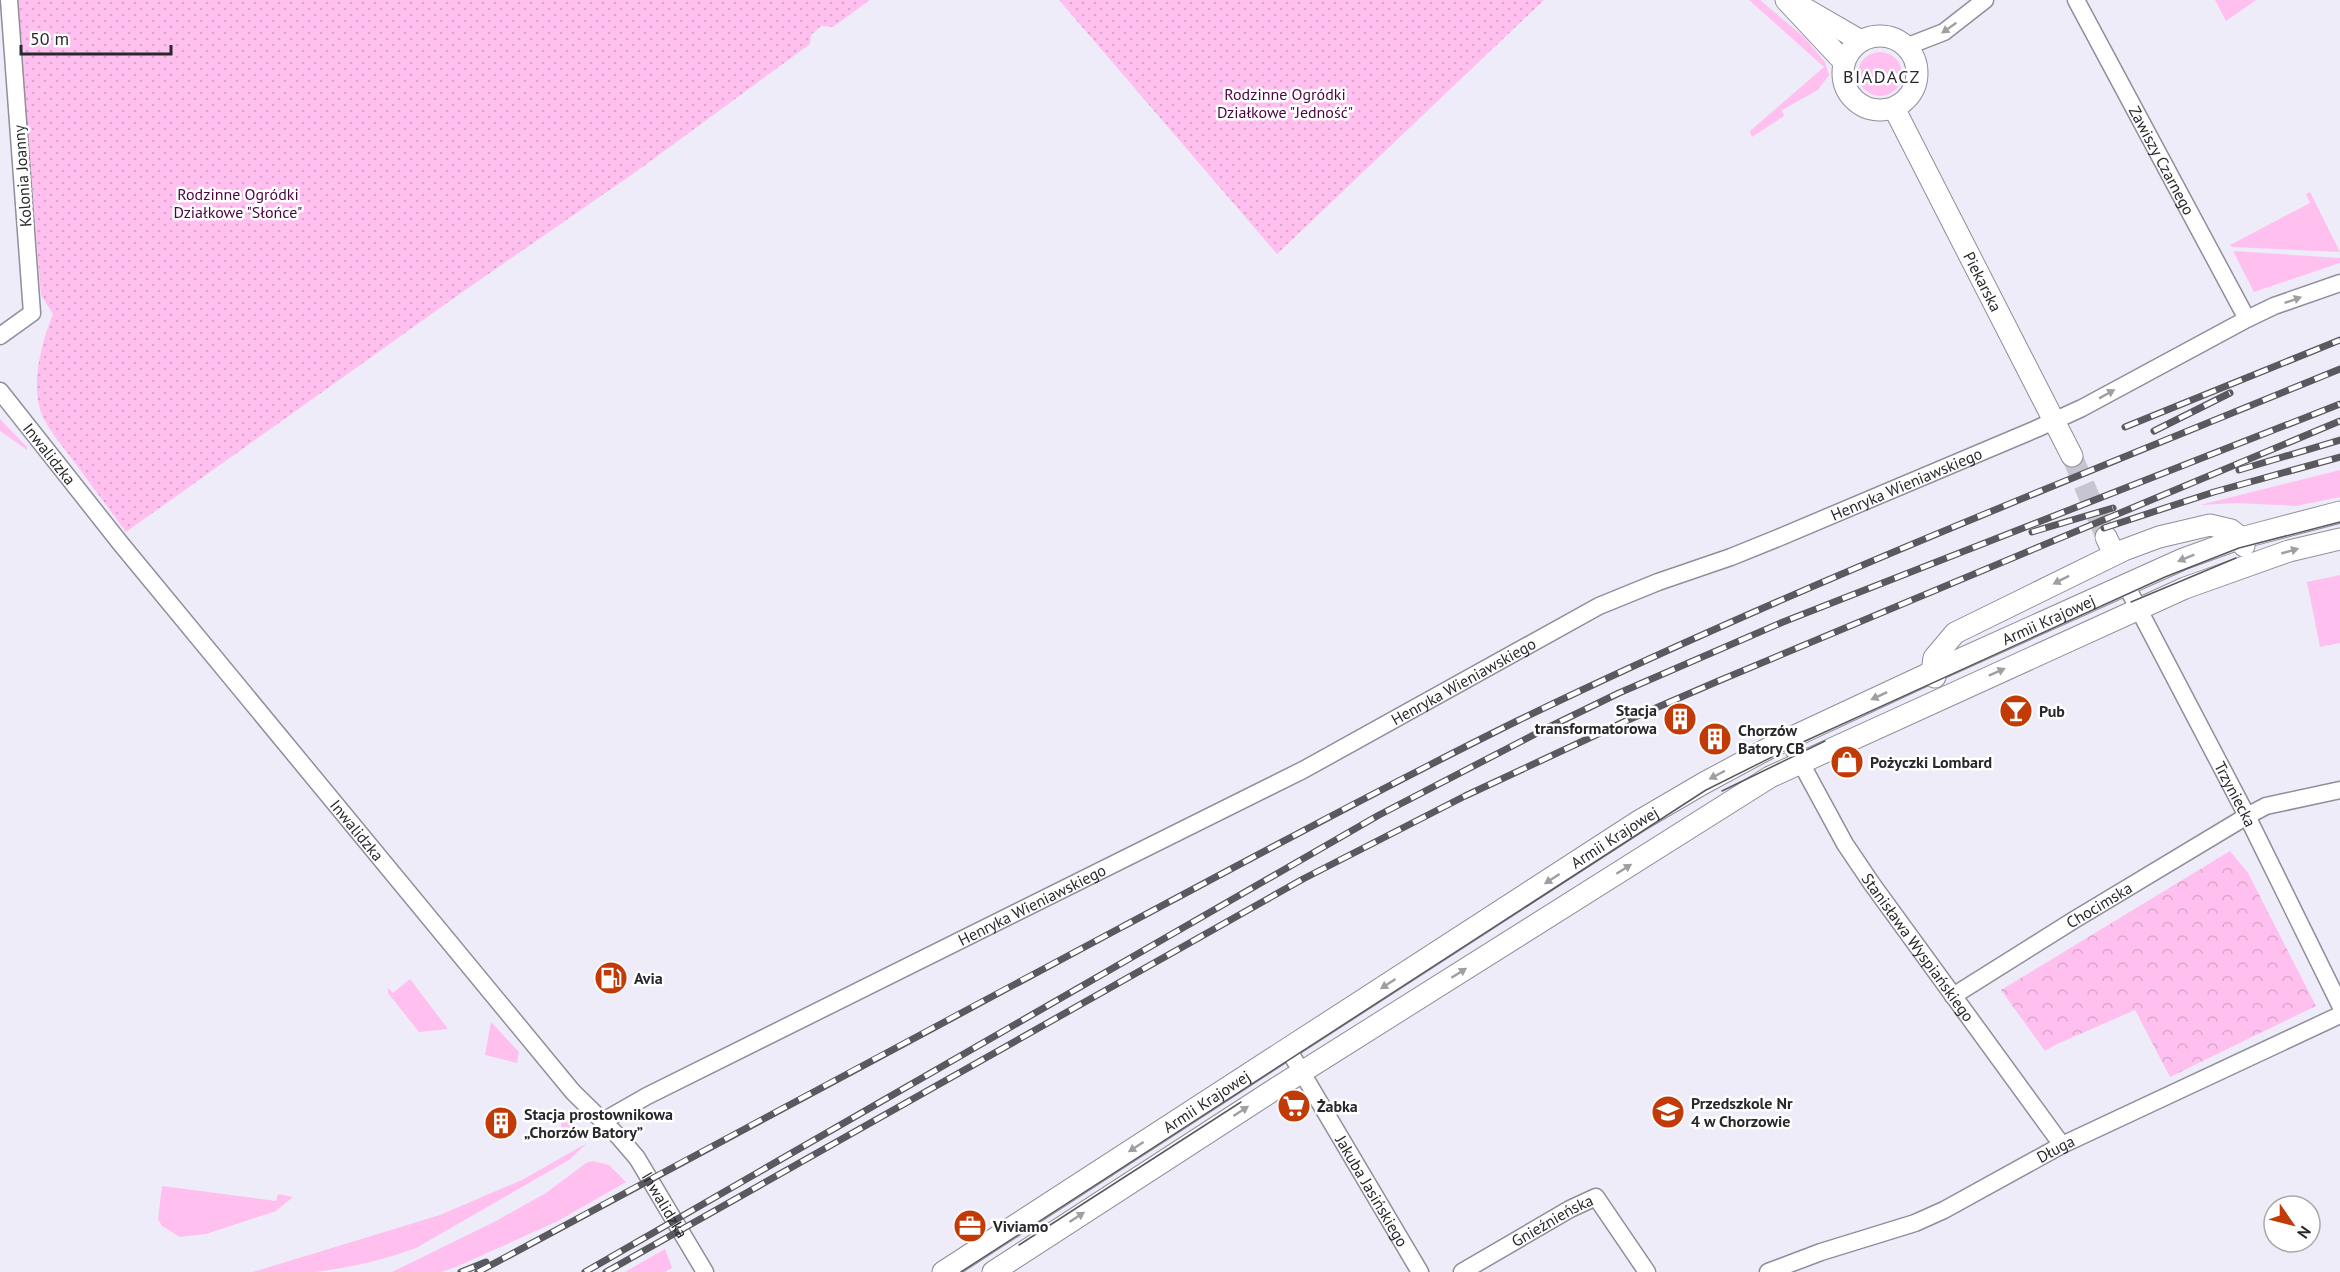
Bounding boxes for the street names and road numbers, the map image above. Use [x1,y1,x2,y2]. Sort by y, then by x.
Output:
street label: Zawiszy Czarnego [2125,103,2199,218]
street label: Kolonia Joanny [8,124,36,228]
street label: Piekarska [1959,248,2006,315]
street label: Inwalidzka [19,419,80,489]
street label: Henryka Wieniawskiego [1828,443,1985,525]
street label: Armii Krajowej [1999,590,2098,649]
street label: Henryka Wieniawskiego [1387,633,1539,729]
street label: Trzyniecka [2210,758,2261,830]
street label: Inwalidzka [326,795,388,865]
street label: Armii Krajowej [1567,802,1662,873]
street label: Henryka Wieniawskiego [955,860,1109,950]
street label: Stanisława Wyspiańskiego [1858,869,1979,1025]
street label: Chocimska [2062,878,2136,932]
street label: Armii Krajowej [1159,1066,1254,1137]
street label: Jakuba Jasińskiego [1331,1131,1413,1250]
street label: Długa [2033,1131,2078,1167]
street label: Inwalidzka [638,1168,692,1242]
street label: Gnieźnieńska [1508,1190,1596,1251]

